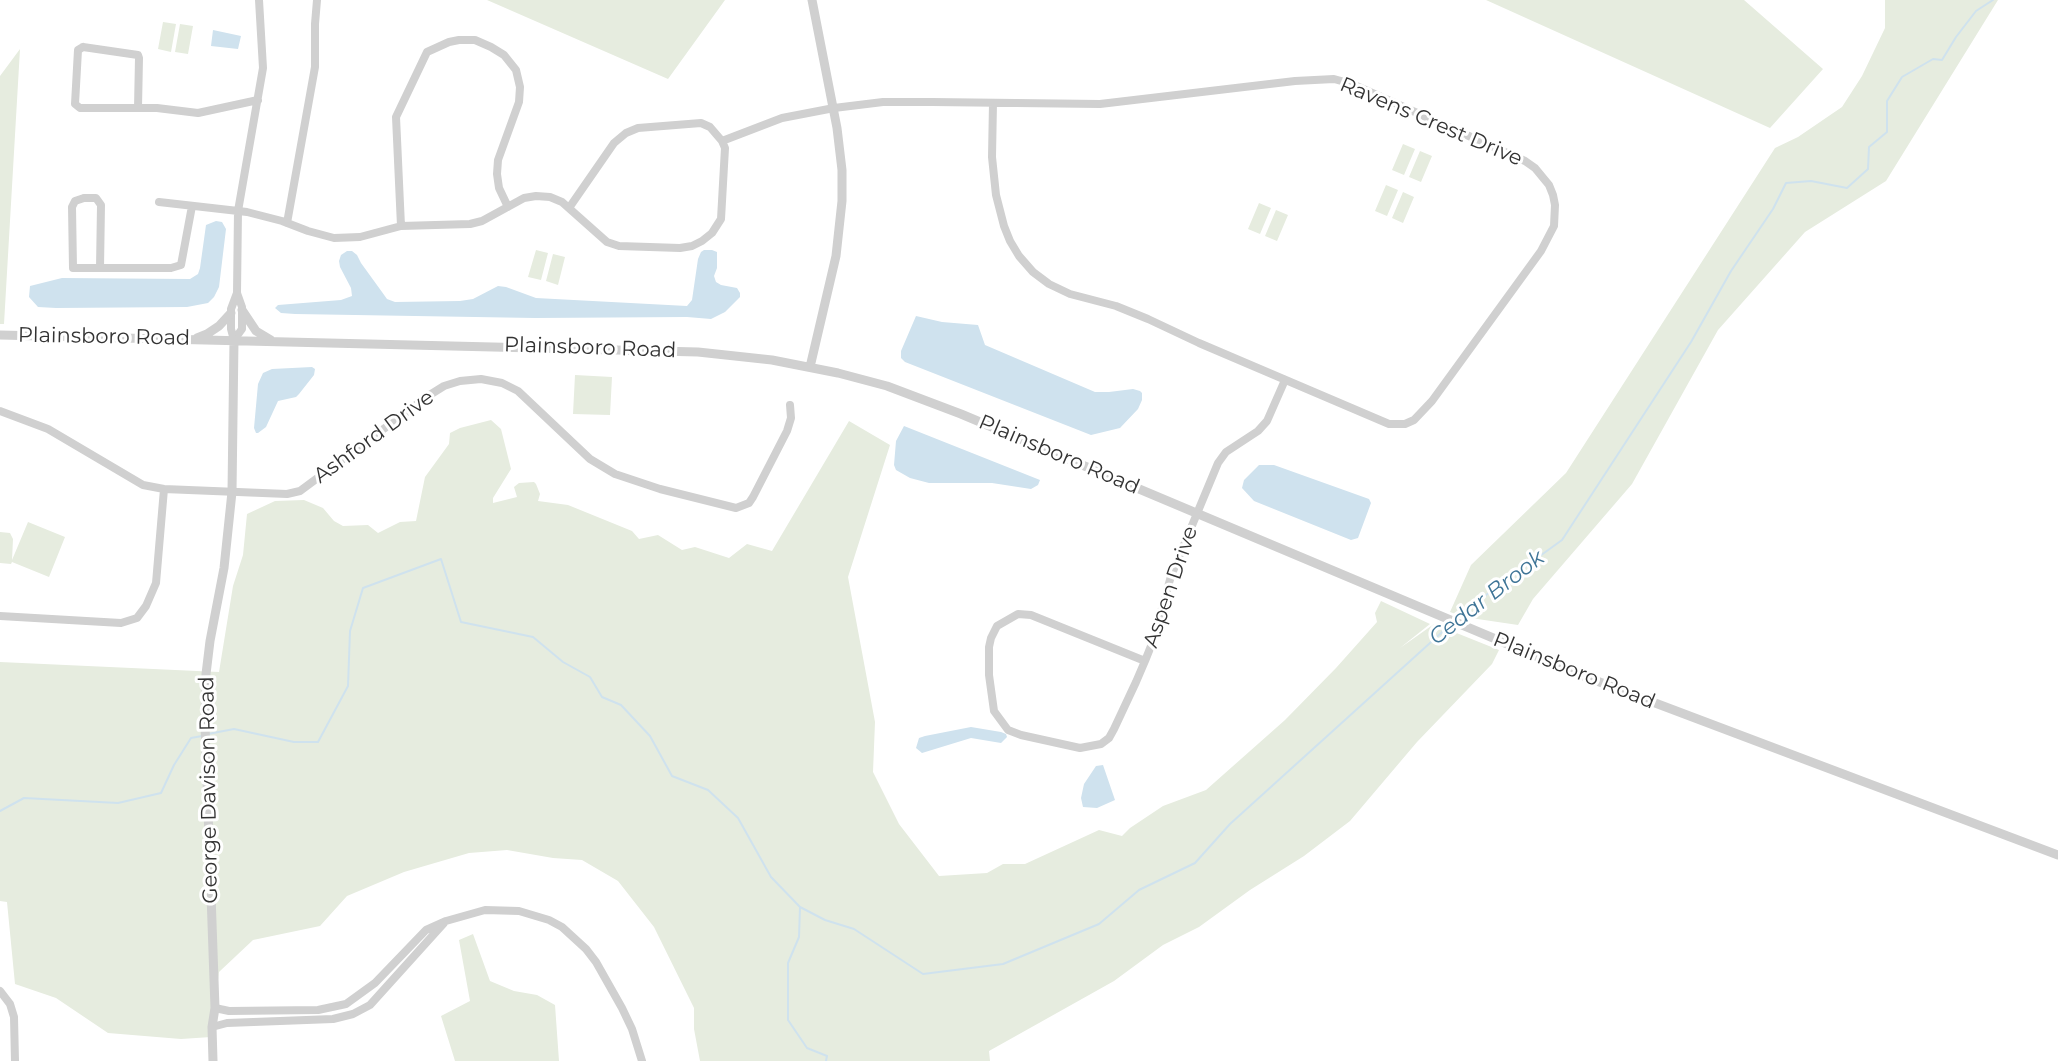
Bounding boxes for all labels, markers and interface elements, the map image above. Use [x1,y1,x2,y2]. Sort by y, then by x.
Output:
street label: Ravens Crest Drive [1336,72,1526,172]
street label: Plainsboro Road [18,323,190,351]
street label: Plainsboro Road [503,332,677,364]
street label: Ashford Drive [309,385,439,489]
street label: Plainsboro Road [975,410,1143,500]
street label: Aspen Drive [1138,523,1204,651]
water label: Cedar Brook [1424,545,1550,651]
street label: Plainsboro Road [1489,627,1659,715]
street label: George Davison Road [194,676,224,904]

